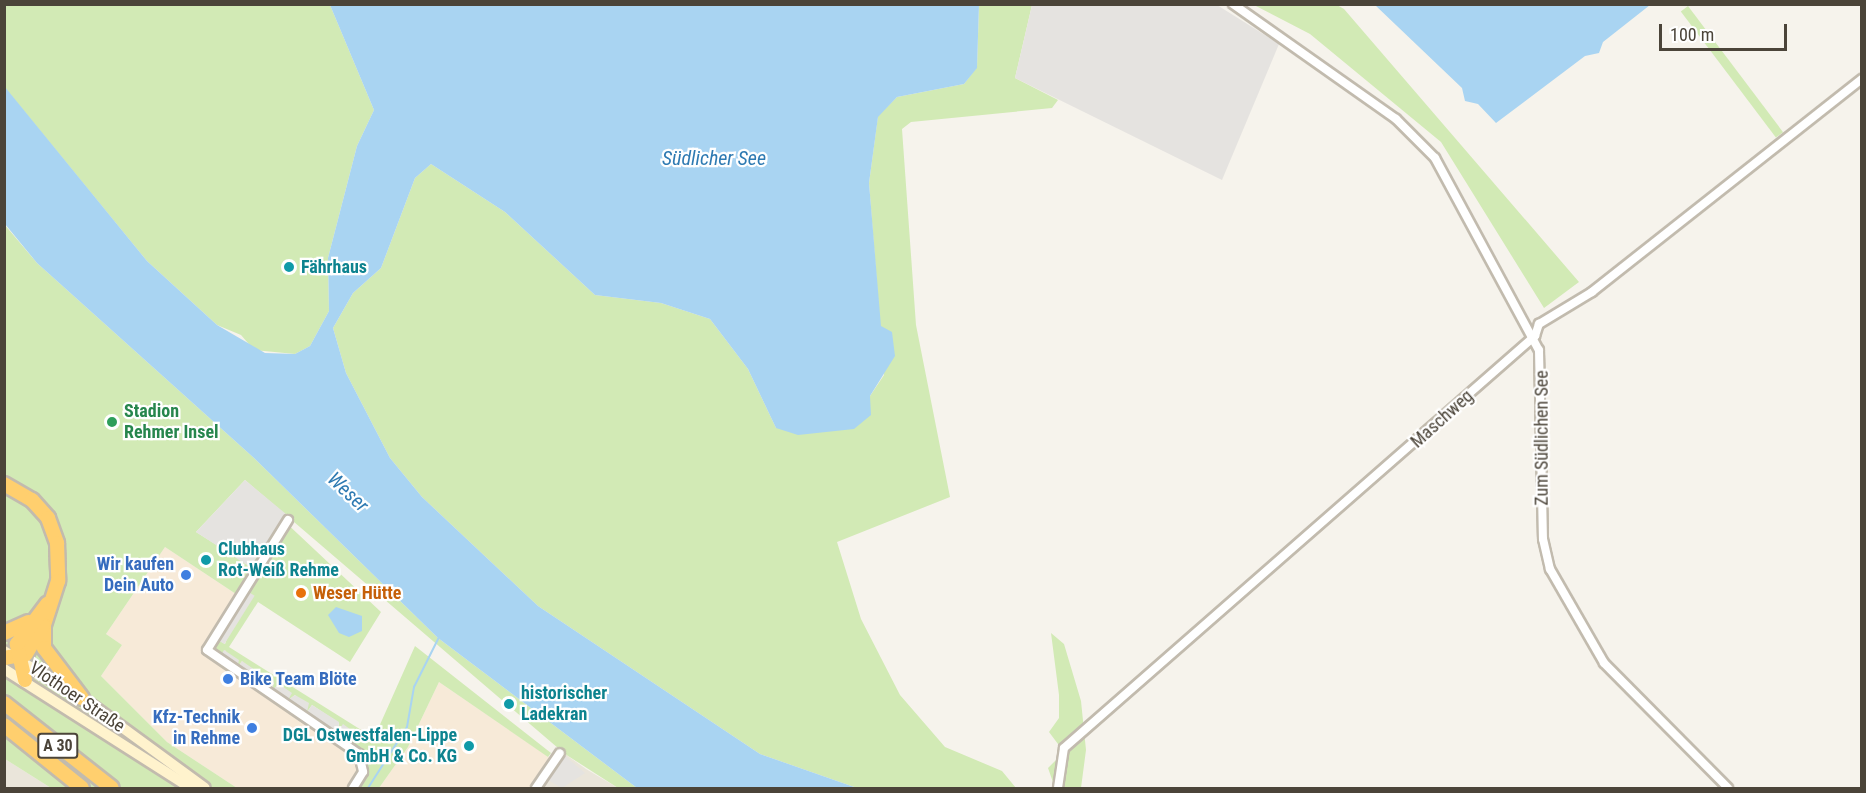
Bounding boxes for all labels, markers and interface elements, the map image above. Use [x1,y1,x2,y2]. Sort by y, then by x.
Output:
scale bar [1662,12,1790,50]
text: 100 m [1670,24,1714,45]
water label: Südlicher See [662,146,766,170]
place label: Fährhaus [301,256,367,278]
marker: Fährhaus [282,260,296,274]
street label: Zum Südlichen See [1531,370,1553,506]
street label: Maschweg [1406,385,1478,453]
place label: Stadion Rehmer Insel [124,401,219,444]
marker: Stadion Rehmer Insel [105,415,119,429]
water label: Weser [322,467,374,517]
place label: Clubhaus Rot-Weiß Rehme [218,539,339,582]
marker: Clubhaus Rot-Weiß Rehme [199,553,213,567]
place label: Wir kaufen Dein Auto [97,554,174,596]
marker: Wir kaufen Dein Auto [179,568,193,582]
place label: Weser Hütte [313,582,401,604]
marker: Weser Hütte [294,586,308,600]
street label: Vlothoer Straße [25,657,129,737]
place label: Bike Team Blöte [240,668,357,690]
marker: Bike Team Blöte [221,672,235,686]
place label: historischer Ladekran [521,683,607,726]
marker: historischer Ladekran [502,697,516,711]
place label: Kfz-Technik in Rehme [153,707,240,750]
marker: Kfz-Technik in Rehme [245,721,259,735]
place label: DGL Ostwestfalen-Lippe GmbH & Co. KG [283,725,457,768]
road number: A 30 [37,733,79,759]
marker: DGL Ostwestfalen-Lippe GmbH & Co. KG [462,739,476,753]

